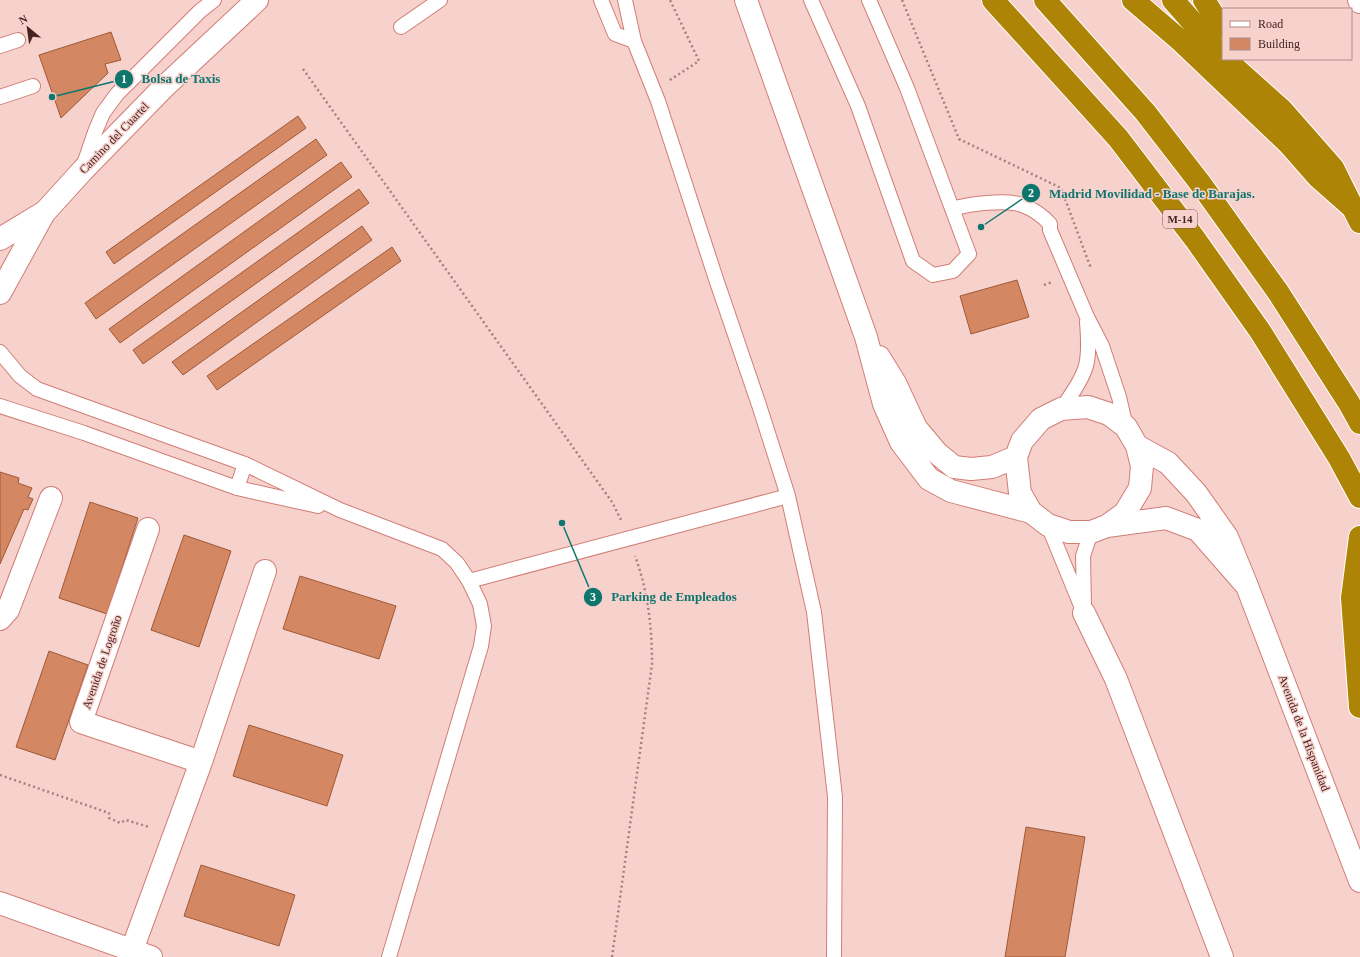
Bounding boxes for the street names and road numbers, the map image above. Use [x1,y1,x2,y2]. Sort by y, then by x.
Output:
street label: Camino del Cuartel [76,99,152,177]
road number: M-14 [1163,210,1197,228]
street label: Avenida de Logroño [79,613,125,711]
street label: Avenida de la Hispanidad [1275,673,1333,793]

